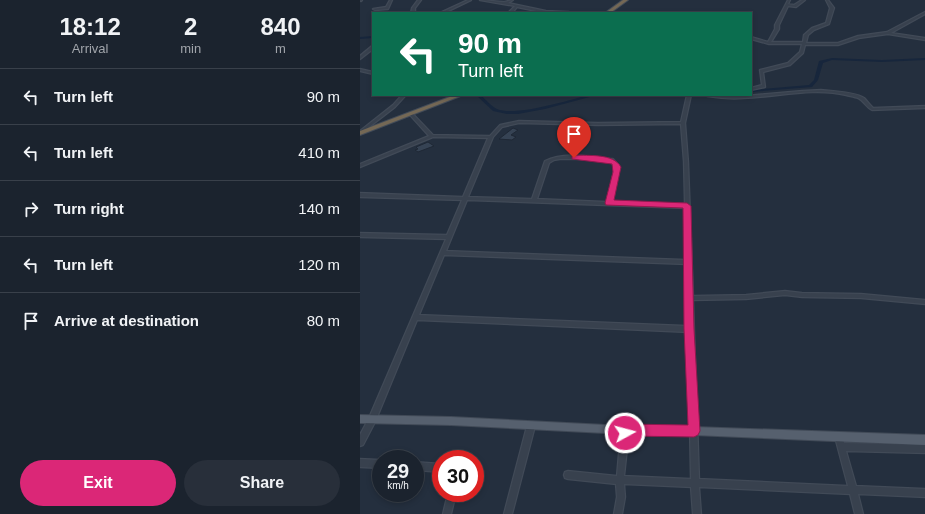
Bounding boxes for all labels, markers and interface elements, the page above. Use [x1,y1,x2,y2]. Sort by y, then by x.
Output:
text: 18:12 [59,13,121,40]
text: 2 [184,13,197,40]
text: 840 [261,13,301,40]
icon: left [392,28,444,80]
text: 90 m [458,28,522,59]
text: Arrival [72,41,109,56]
text: min [180,41,201,56]
text: m [275,41,286,56]
text: Turn left [458,61,523,81]
icon: left [20,86,42,108]
text: Turn left [54,88,113,105]
text: 90 m [307,88,340,105]
pin [557,117,591,158]
icon: arrive [563,123,585,145]
icon: left [20,142,42,164]
text: Turn left [54,144,113,161]
text: 410 m [298,144,340,161]
icon: right [20,198,42,220]
text: Turn right [54,200,124,217]
text: 140 m [298,200,340,217]
icon: left [20,254,42,276]
text: Turn left [54,256,113,273]
text: 120 m [298,256,340,273]
icon: arrive [20,310,42,332]
text: Arrive at destination [54,312,199,329]
text: 80 m [307,312,340,329]
position arrow [604,412,646,454]
speed limit sign: 30 [432,450,484,502]
button: Exit [20,460,176,506]
button: Share [184,460,340,506]
text: 29 [387,460,409,482]
text: km/h [387,480,409,491]

